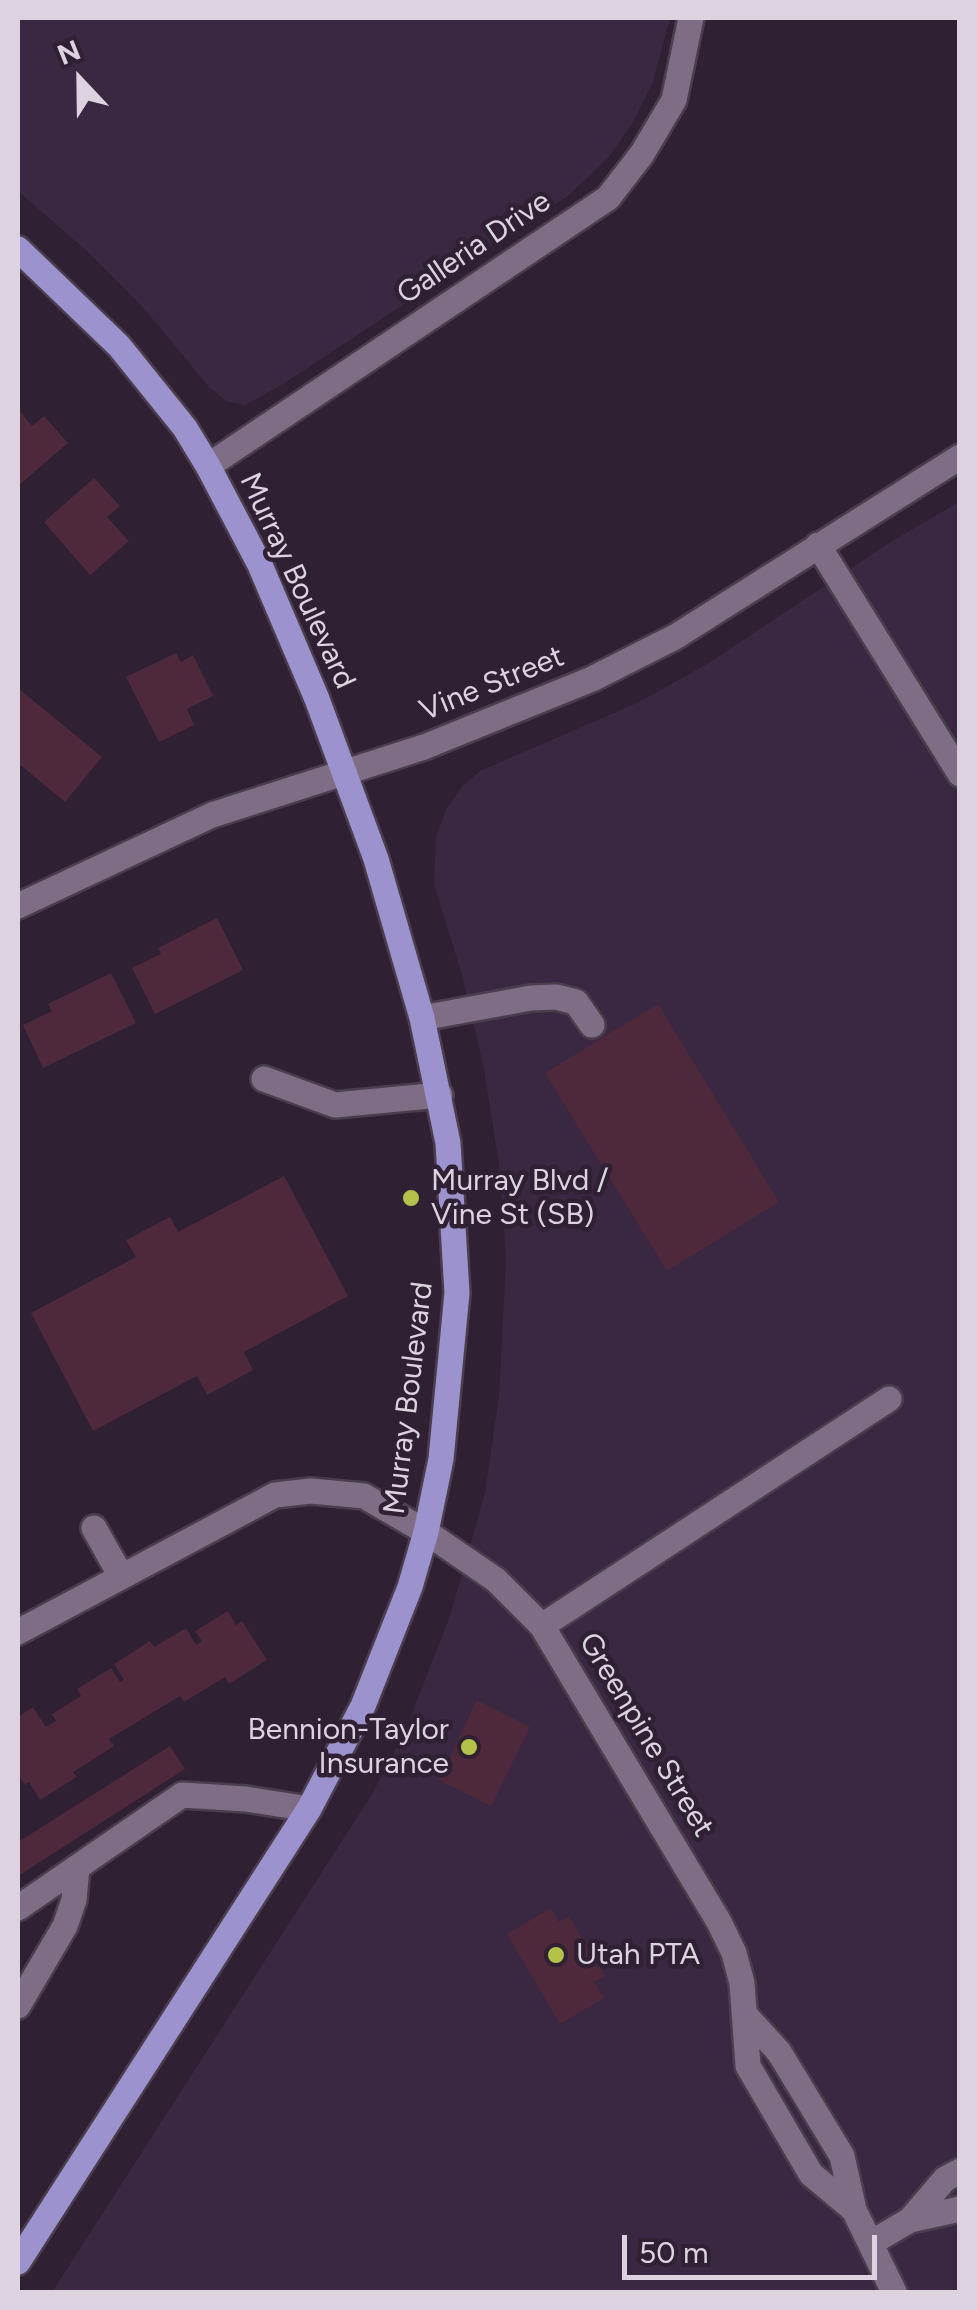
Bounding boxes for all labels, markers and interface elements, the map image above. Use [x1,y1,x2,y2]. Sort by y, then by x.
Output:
north arrow [30,30,130,130]
text: N [52,32,85,72]
street label: Galleria Drive [391,184,557,312]
street label: Murray Boulevard [231,467,363,695]
street label: Vine Street [415,639,569,729]
place label: Murray Blvd / Vine St (SB) [431,1163,609,1234]
marker: Murray Blvd / Vine St (SB) [400,1187,422,1209]
street label: Murray Boulevard [377,1280,441,1516]
street label: Greenpine Street [571,1626,721,1844]
place label: Bennion-Taylor Insurance [247,1712,449,1782]
marker: Bennion-Taylor Insurance [458,1736,480,1758]
place label: Utah PTA [576,1937,700,1973]
marker: Utah PTA [545,1944,567,1966]
scale bar [627,2215,882,2277]
text: 50 m [639,2234,708,2271]

